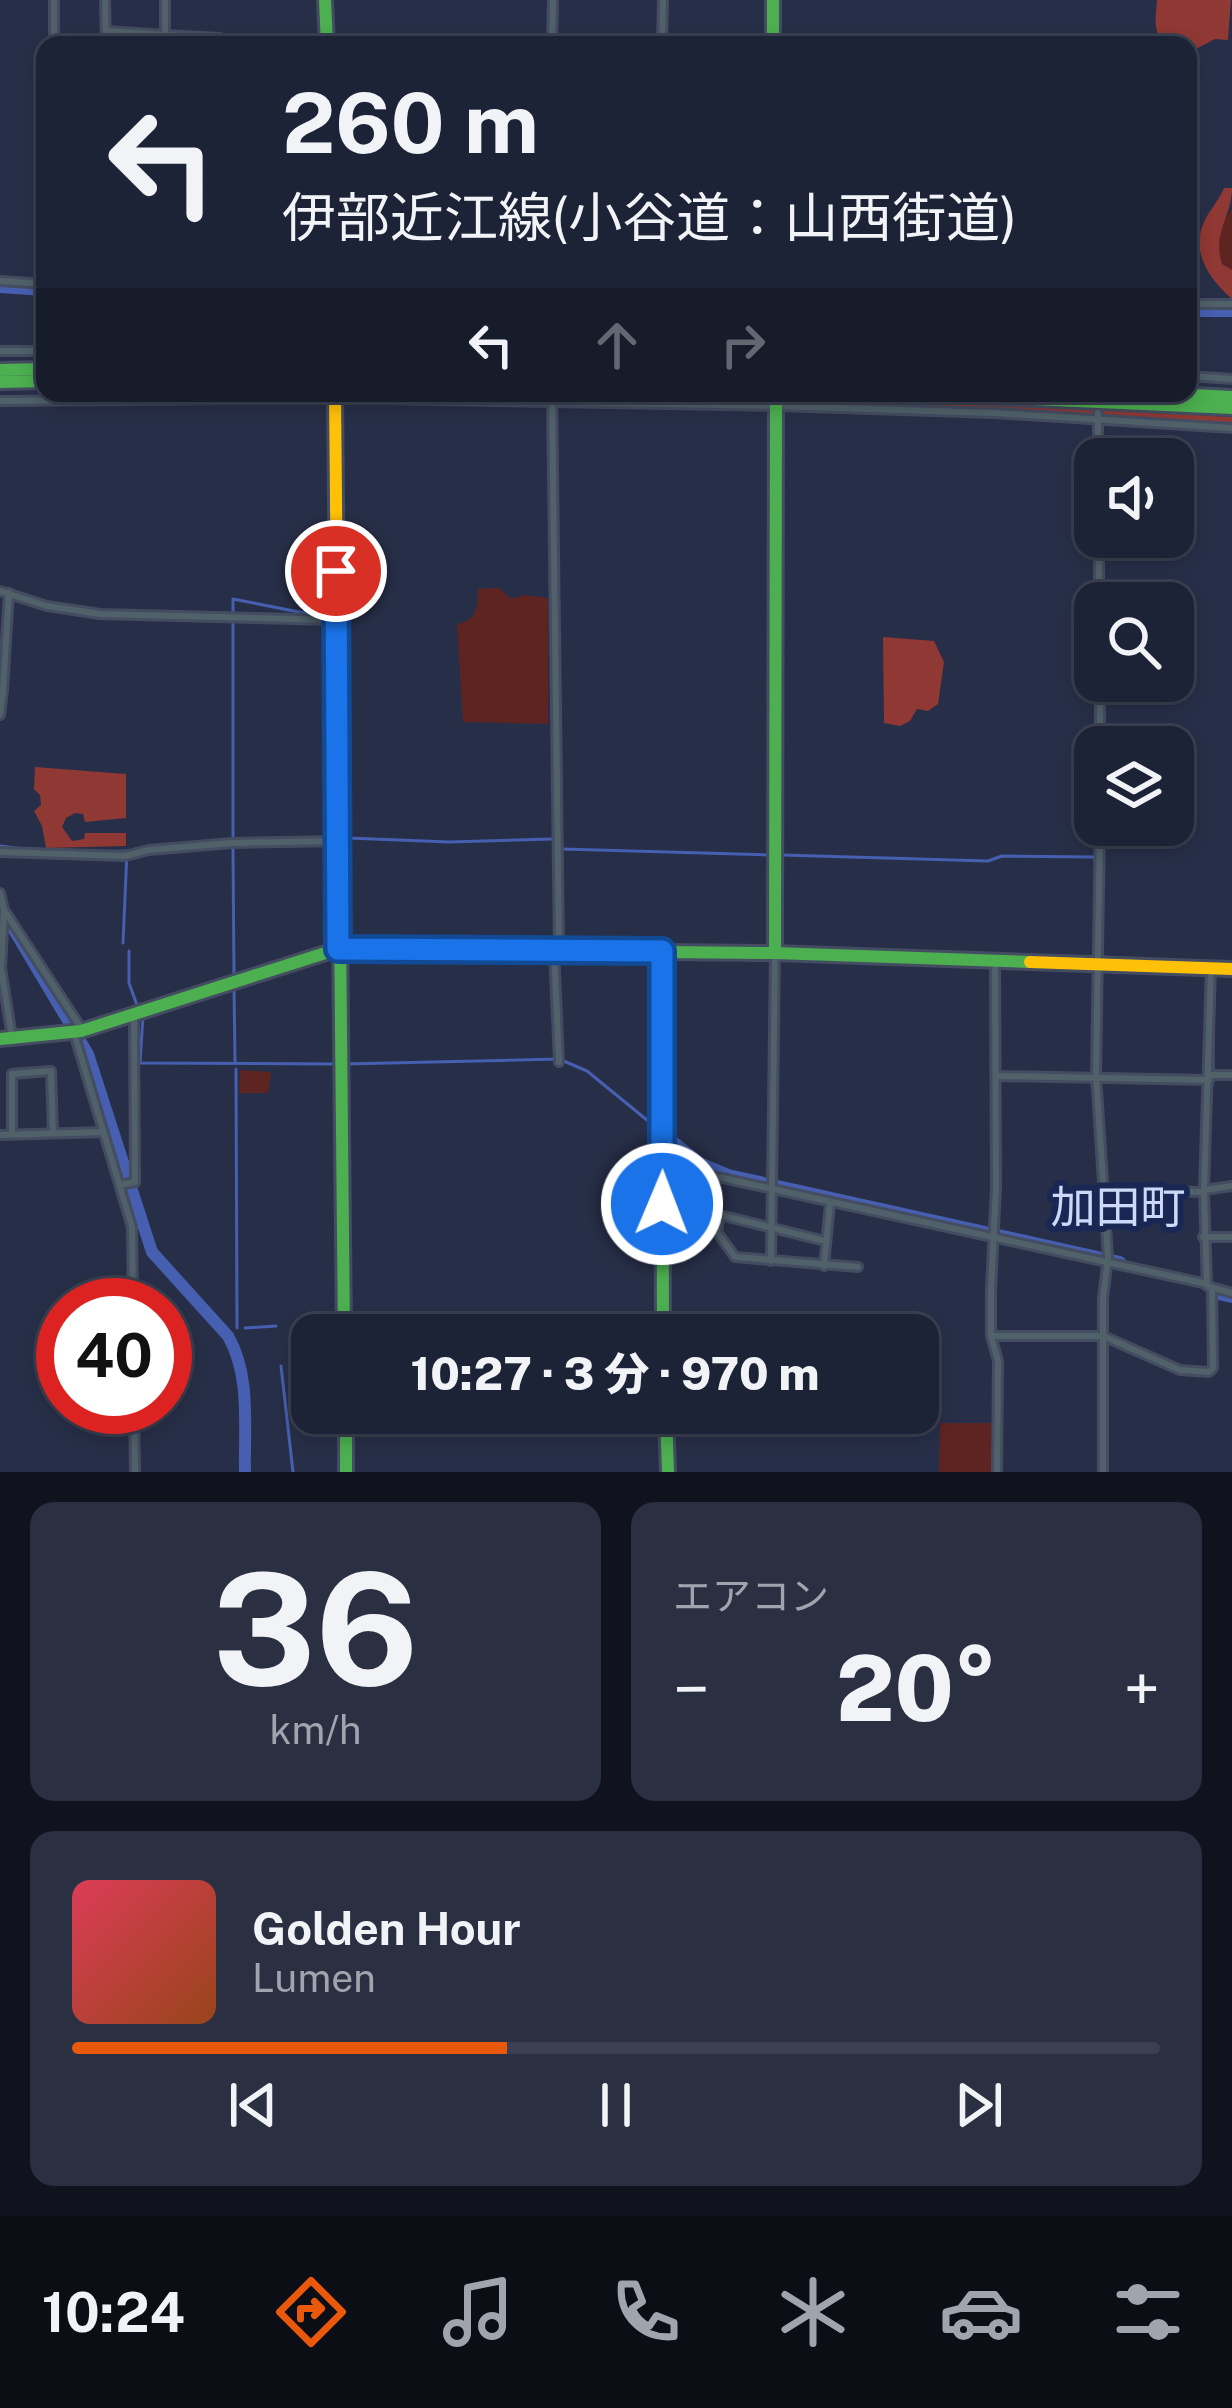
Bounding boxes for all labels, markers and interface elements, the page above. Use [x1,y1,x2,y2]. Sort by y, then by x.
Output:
text: 260 m [282,73,539,172]
icon: left [84,84,240,240]
text: 伊部近江線(小谷道：山西街道) [282,186,1017,249]
icon: left [458,312,524,378]
icon: ahead [584,312,650,378]
icon: right [710,312,776,378]
map controls [1074,438,1194,846]
button: sound [1074,438,1194,558]
pin [285,520,387,622]
icon: arrive [303,538,369,604]
button: search [1074,582,1194,702]
button: layers [1074,726,1194,846]
position arrow [599,1141,725,1267]
district label: 加田町 [1050,1180,1186,1233]
speed limit sign: 40 [36,1278,192,1434]
text: 10:27 · 3 分 · 970 m [410,1347,820,1400]
text: 36 [212,1537,419,1720]
text: エアコン [673,1573,829,1619]
text: 20° [836,1635,997,1741]
text: − [673,1650,710,1728]
text: + [1123,1650,1160,1728]
text: km/h [270,1707,361,1753]
text: Golden Hour [252,1902,521,1955]
text: Lumen [252,1955,376,2001]
icon: previous [220,2072,286,2138]
icon: pause [583,2072,649,2138]
icon: next [946,2072,1012,2138]
icon: directions [269,2270,353,2354]
icon: music [436,2270,520,2354]
icon: phone [604,2270,688,2354]
icon: climate [771,2270,855,2354]
icon: car [939,2270,1023,2354]
icon: filters [1106,2270,1190,2354]
text: 10:24 [42,2281,185,2344]

